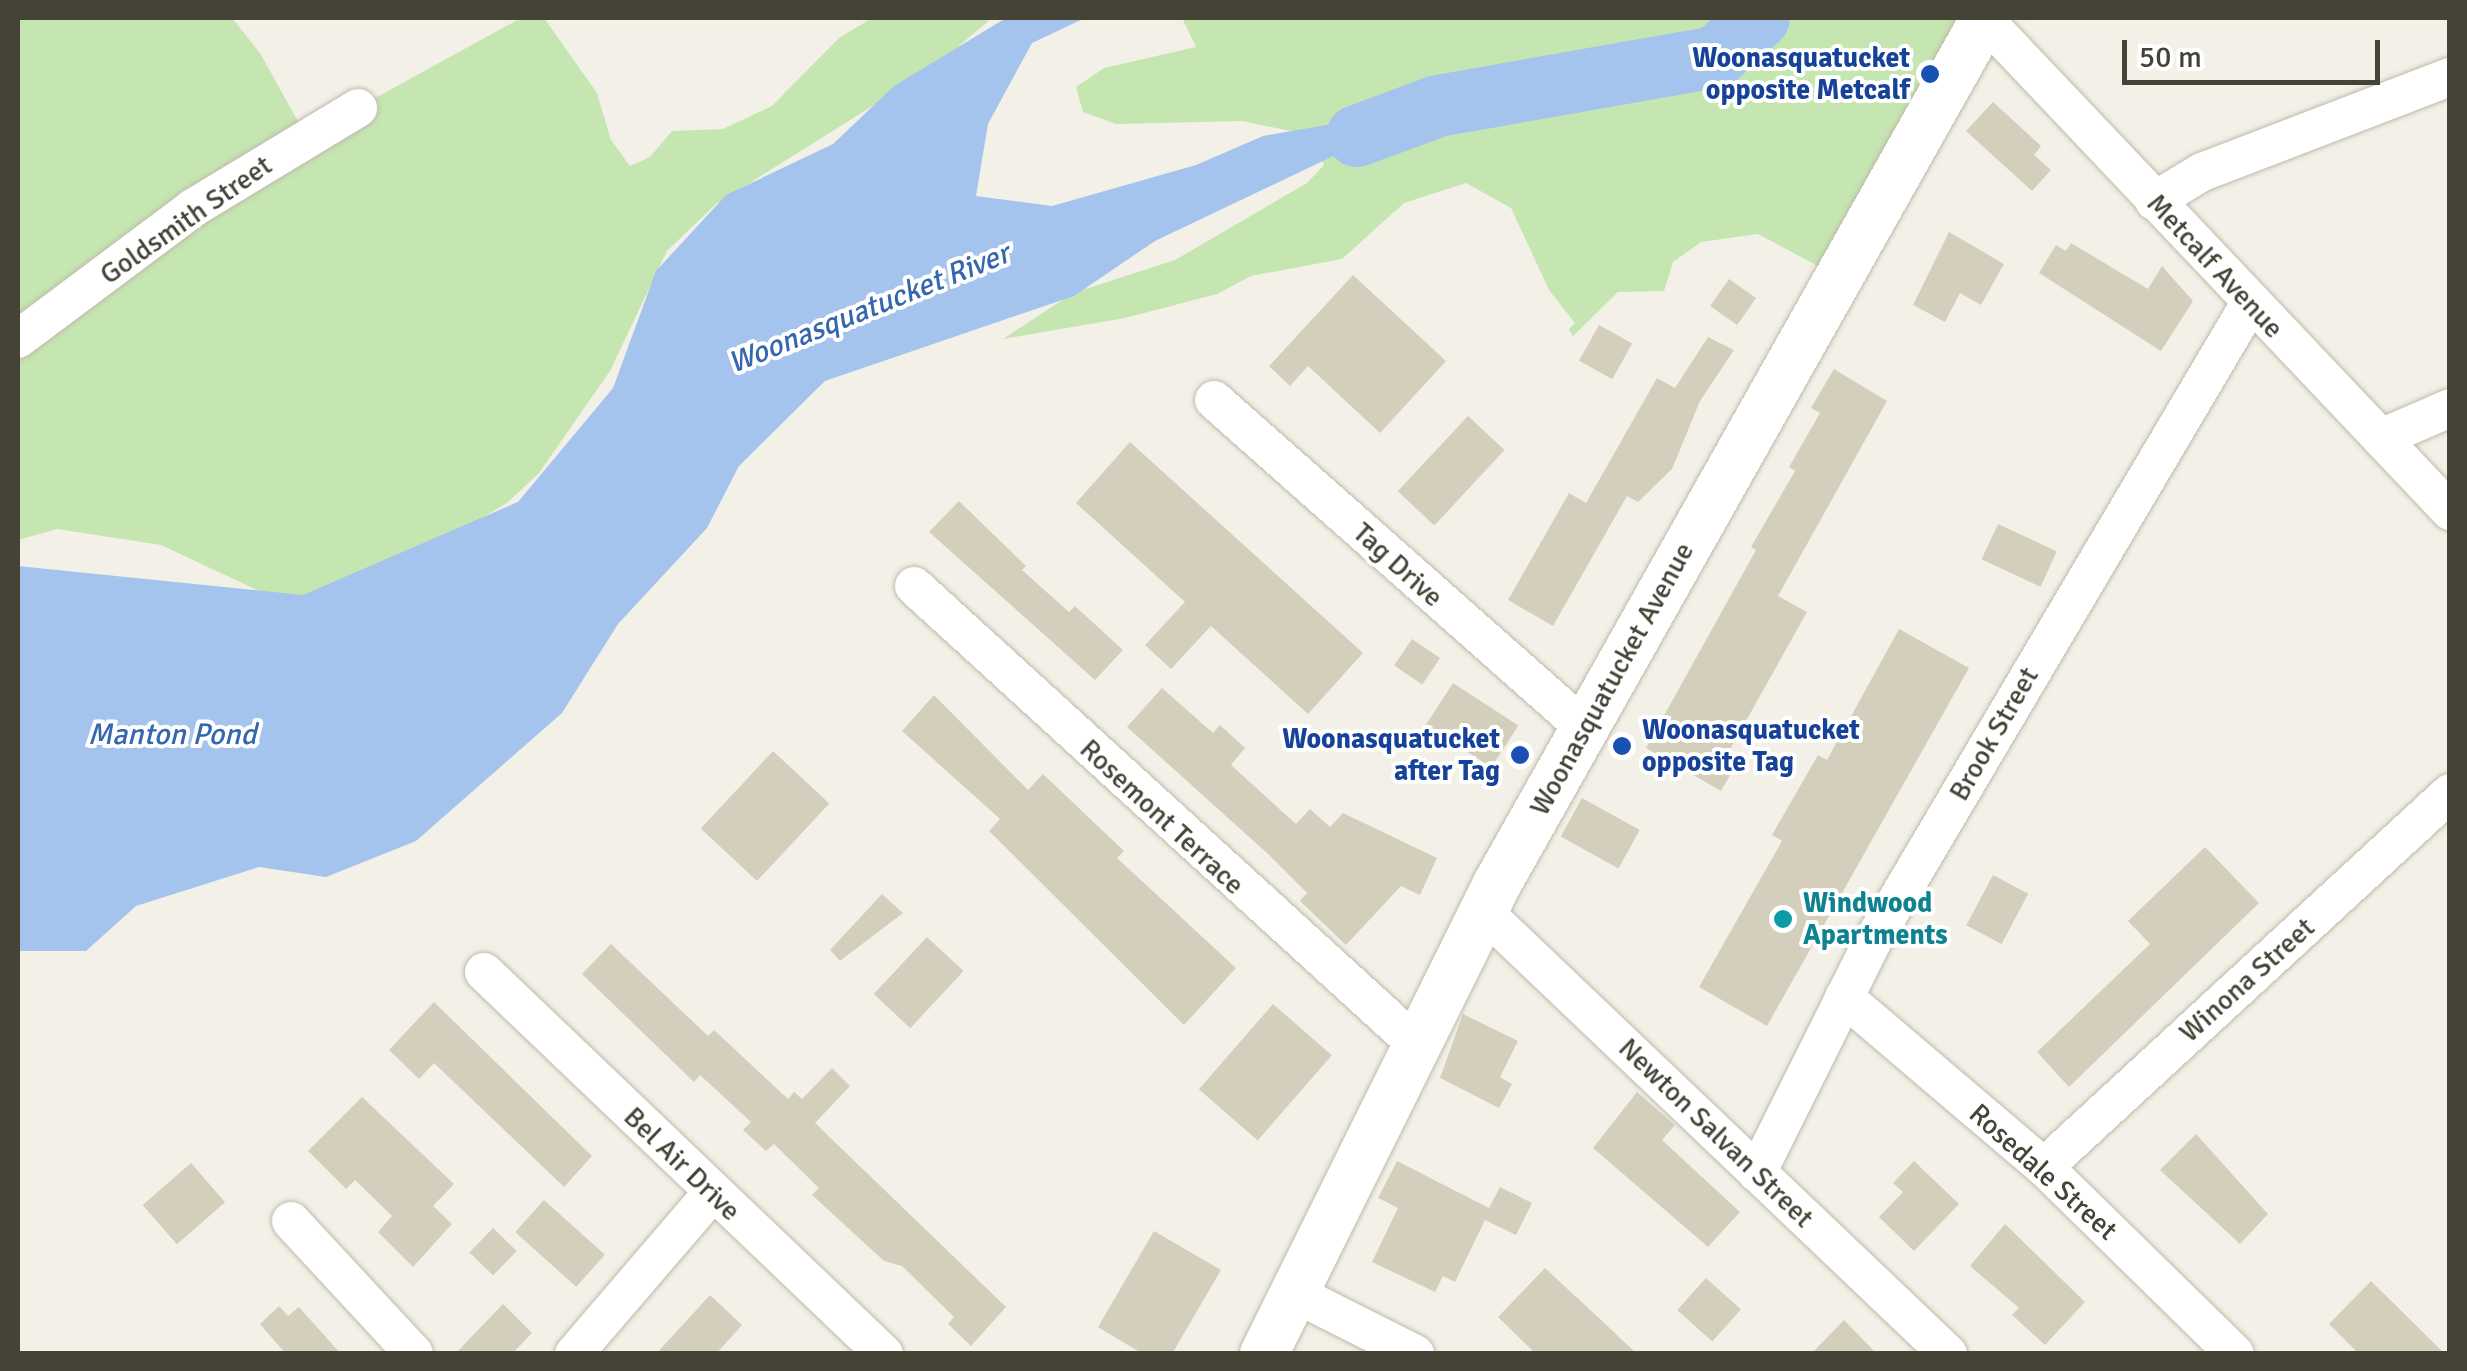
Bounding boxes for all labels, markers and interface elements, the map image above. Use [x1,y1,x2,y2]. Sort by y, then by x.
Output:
scale bar [2127,20,2384,82]
text: 50 m [2139,39,2202,76]
place label: Woonasquatucket opposite Metcalf [1692,41,1910,107]
marker: Woonasquatucket opposite Metcalf [1919,63,1941,85]
street label: Goldsmith Street [94,148,278,292]
street label: Metcalf Avenue [2140,187,2290,345]
water label: Woonasquatucket River [723,236,1015,382]
street label: Tag Drive [1346,516,1450,614]
street label: Woonasquatucket Avenue [1523,537,1701,821]
street label: Brook Street [1942,661,2046,807]
place label: Woonasquatucket opposite Tag [1642,713,1860,779]
water label: Manton Pond [88,717,256,753]
place label: Woonasquatucket after Tag [1282,722,1500,788]
street label: Rosemont Terrace [1073,732,1251,902]
marker: Woonasquatucket opposite Tag [1611,735,1633,757]
marker: Woonasquatucket after Tag [1509,744,1531,766]
place label: Windwood Apartments [1803,886,1948,952]
marker: Windwood Apartments [1772,908,1794,930]
street label: Winona Street [2173,911,2321,1049]
street label: Newton Salvan Street [1612,1031,1820,1235]
street label: Rosedale Street [1962,1097,2124,1247]
street label: Bel Air Drive [617,1100,747,1228]

